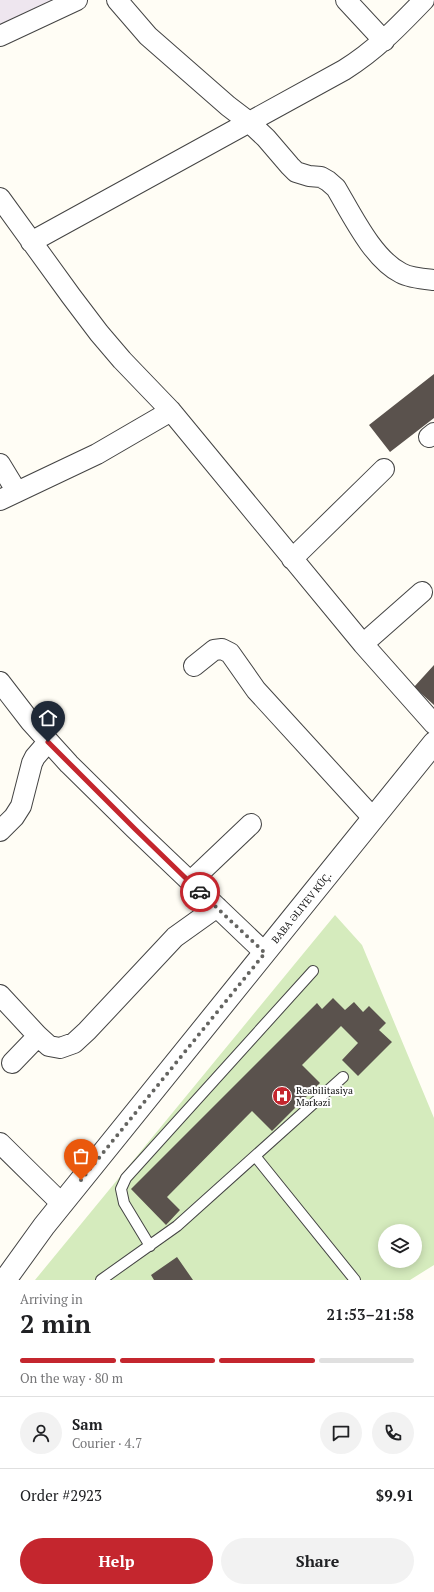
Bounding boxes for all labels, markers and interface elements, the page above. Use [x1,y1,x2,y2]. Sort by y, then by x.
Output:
pin [31,701,65,742]
icon: home [37,707,59,729]
street label: BABA ƏLIYEV KÜÇ. [269,869,334,946]
courier [180,872,220,912]
icon: car [189,881,211,903]
place label: Reabilitasiya Mərkəzi [296,1084,353,1109]
hospital icon: Reabilitasiya Mərkəzi [271,1085,293,1107]
pin [64,1139,98,1180]
icon: bag [70,1145,92,1167]
map controls [378,1224,422,1268]
button: layers [378,1224,422,1268]
text: Arriving in [20,1290,83,1308]
text: 21:53–21:58 [327,1304,414,1324]
text: 2 min [20,1306,91,1340]
text: On the way · 80 m [20,1369,123,1387]
button: person [20,1412,62,1454]
button: chat [320,1412,362,1454]
button: phone [372,1412,414,1454]
text: Sam [72,1414,103,1434]
text: Courier · 4.7 [72,1434,142,1452]
text: Order #2923 [20,1485,102,1505]
text: $9.91 [376,1485,414,1505]
button: Help [20,1538,213,1584]
button: Share [221,1538,414,1584]

